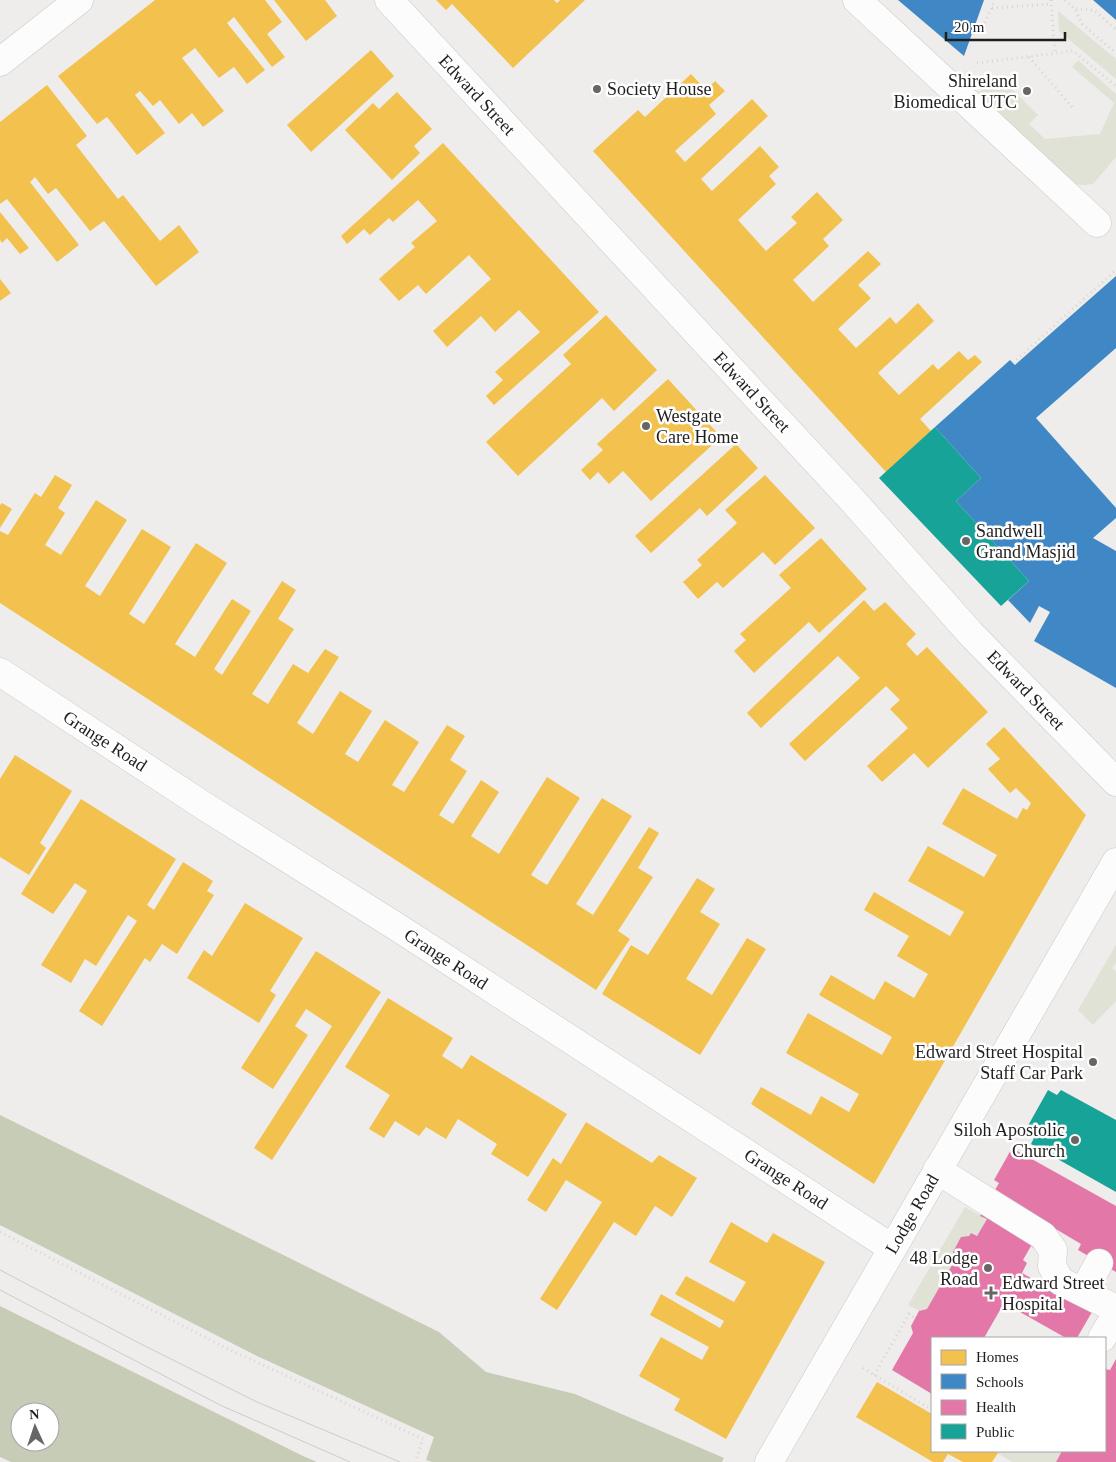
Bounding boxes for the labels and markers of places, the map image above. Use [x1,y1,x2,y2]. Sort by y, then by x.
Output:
place label: Shireland Biomedical UTC [894,71,1017,112]
place label: Society House [607,79,711,99]
marker: Society House [591,83,603,95]
marker: Shireland Biomedical UTC [1021,85,1033,97]
place label: Westgate Care Home [656,406,738,447]
marker: Westgate Care Home [640,420,652,432]
place label: Sandwell Grand Masjid [976,521,1075,562]
marker: Sandwell Grand Masjid [960,535,972,547]
place label: Edward Street Hospital Staff Car Park [915,1042,1083,1083]
marker: Edward Street Hospital Staff Car Park [1087,1056,1099,1068]
place label: Siloh Apostolic Church [953,1120,1065,1161]
marker: Siloh Apostolic Church [1069,1134,1081,1146]
place label: 48 Lodge Road [910,1248,978,1289]
marker: 48 Lodge Road [982,1262,994,1274]
place label: Edward Street Hospital [1002,1273,1104,1314]
marker: Edward Street Hospital [984,1286,998,1300]

